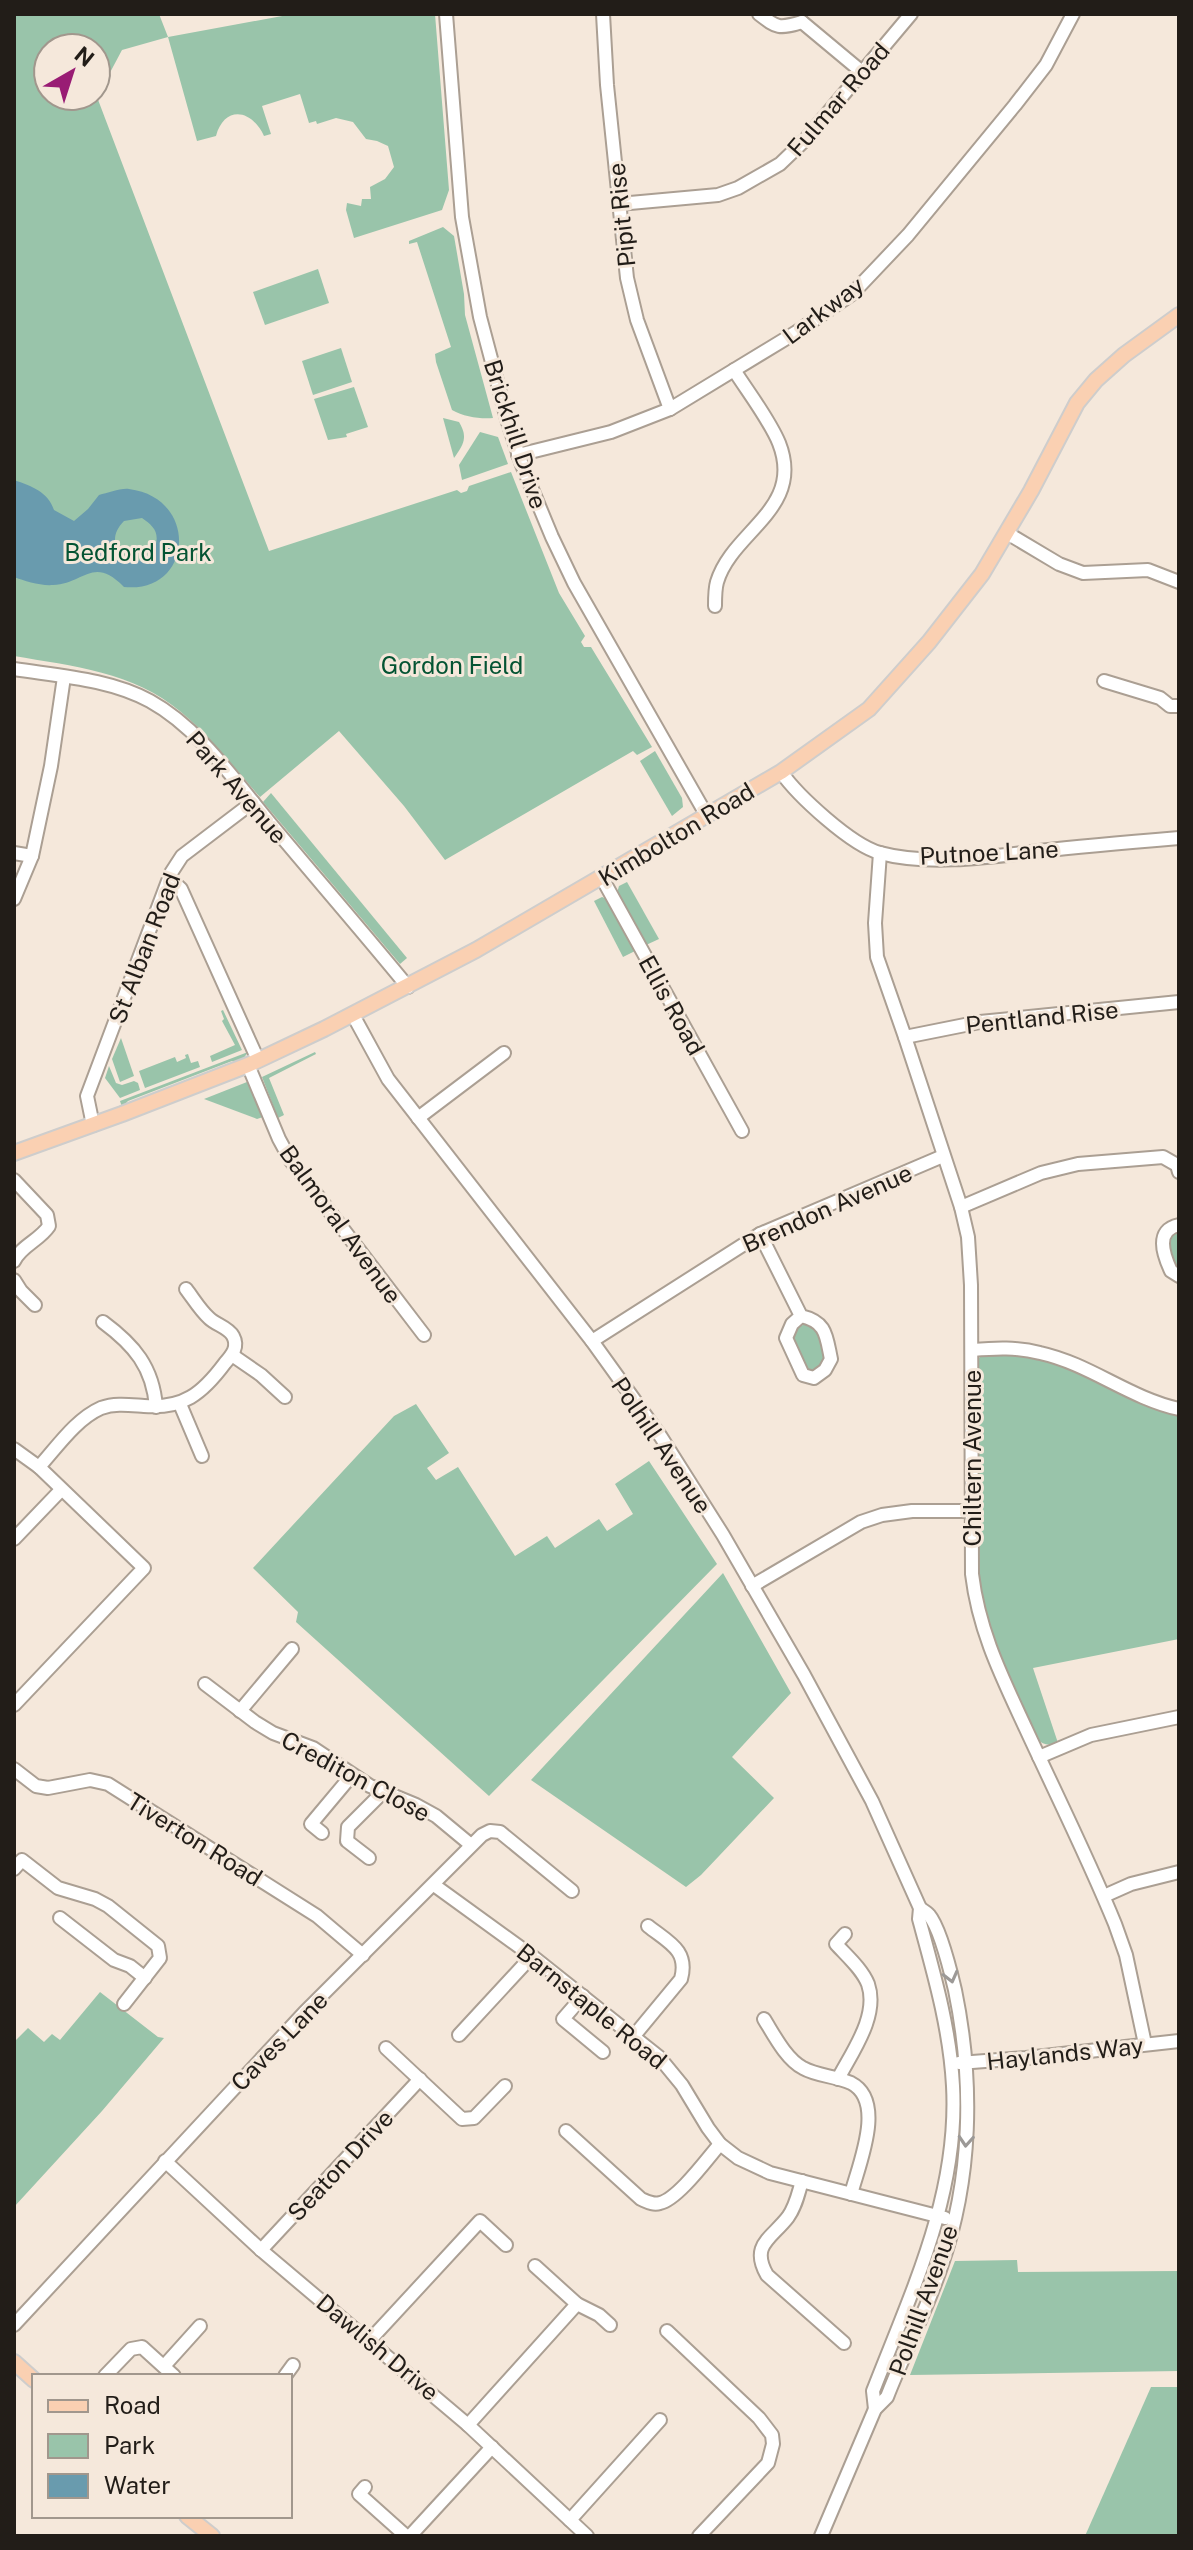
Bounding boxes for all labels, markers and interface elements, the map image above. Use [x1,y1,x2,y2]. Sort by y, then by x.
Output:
north arrow [32,32,112,112]
street label: Fulmar Road [781,36,895,162]
text: N [70,41,99,72]
street label: Pipit Rise [602,162,640,268]
street label: Larkway [777,270,869,349]
street label: Brickhill Drive [479,356,553,512]
park label: Bedford Park [64,538,212,566]
park label: Gordon Field [381,651,523,679]
street label: Park Avenue [181,725,293,849]
street label: Kimbolton Road [593,777,759,891]
street label: Putnoe Lane [919,834,1059,870]
street label: St Alban Road [102,869,186,1027]
street label: Ellis Road [633,950,711,1060]
street label: Pentland Rise [964,995,1120,1039]
street label: Balmoral Avenue [274,1139,408,1309]
street label: Brendon Avenue [738,1158,916,1258]
street label: Chiltern Avenue [958,1370,986,1546]
street label: Polhill Avenue [606,1372,718,1518]
street label: Crediton Close [277,1725,435,1827]
street label: Tiverton Road [122,1786,268,1892]
street label: Barnstaple Road [512,1937,672,2075]
one-way arrow [942,1970,959,1983]
street label: Caves Lane [225,1986,333,2096]
street label: Haylands Way [985,2031,1145,2075]
street label: Seaton Drive [281,2104,399,2226]
one-way arrow [958,2134,975,2147]
street label: Polhill Avenue [883,2221,963,2379]
street label: Dawlish Drive [311,2288,445,2406]
legend [32,2374,292,2518]
text: Road [104,2391,161,2419]
text: Park [104,2431,155,2459]
text: Water [104,2471,171,2499]

